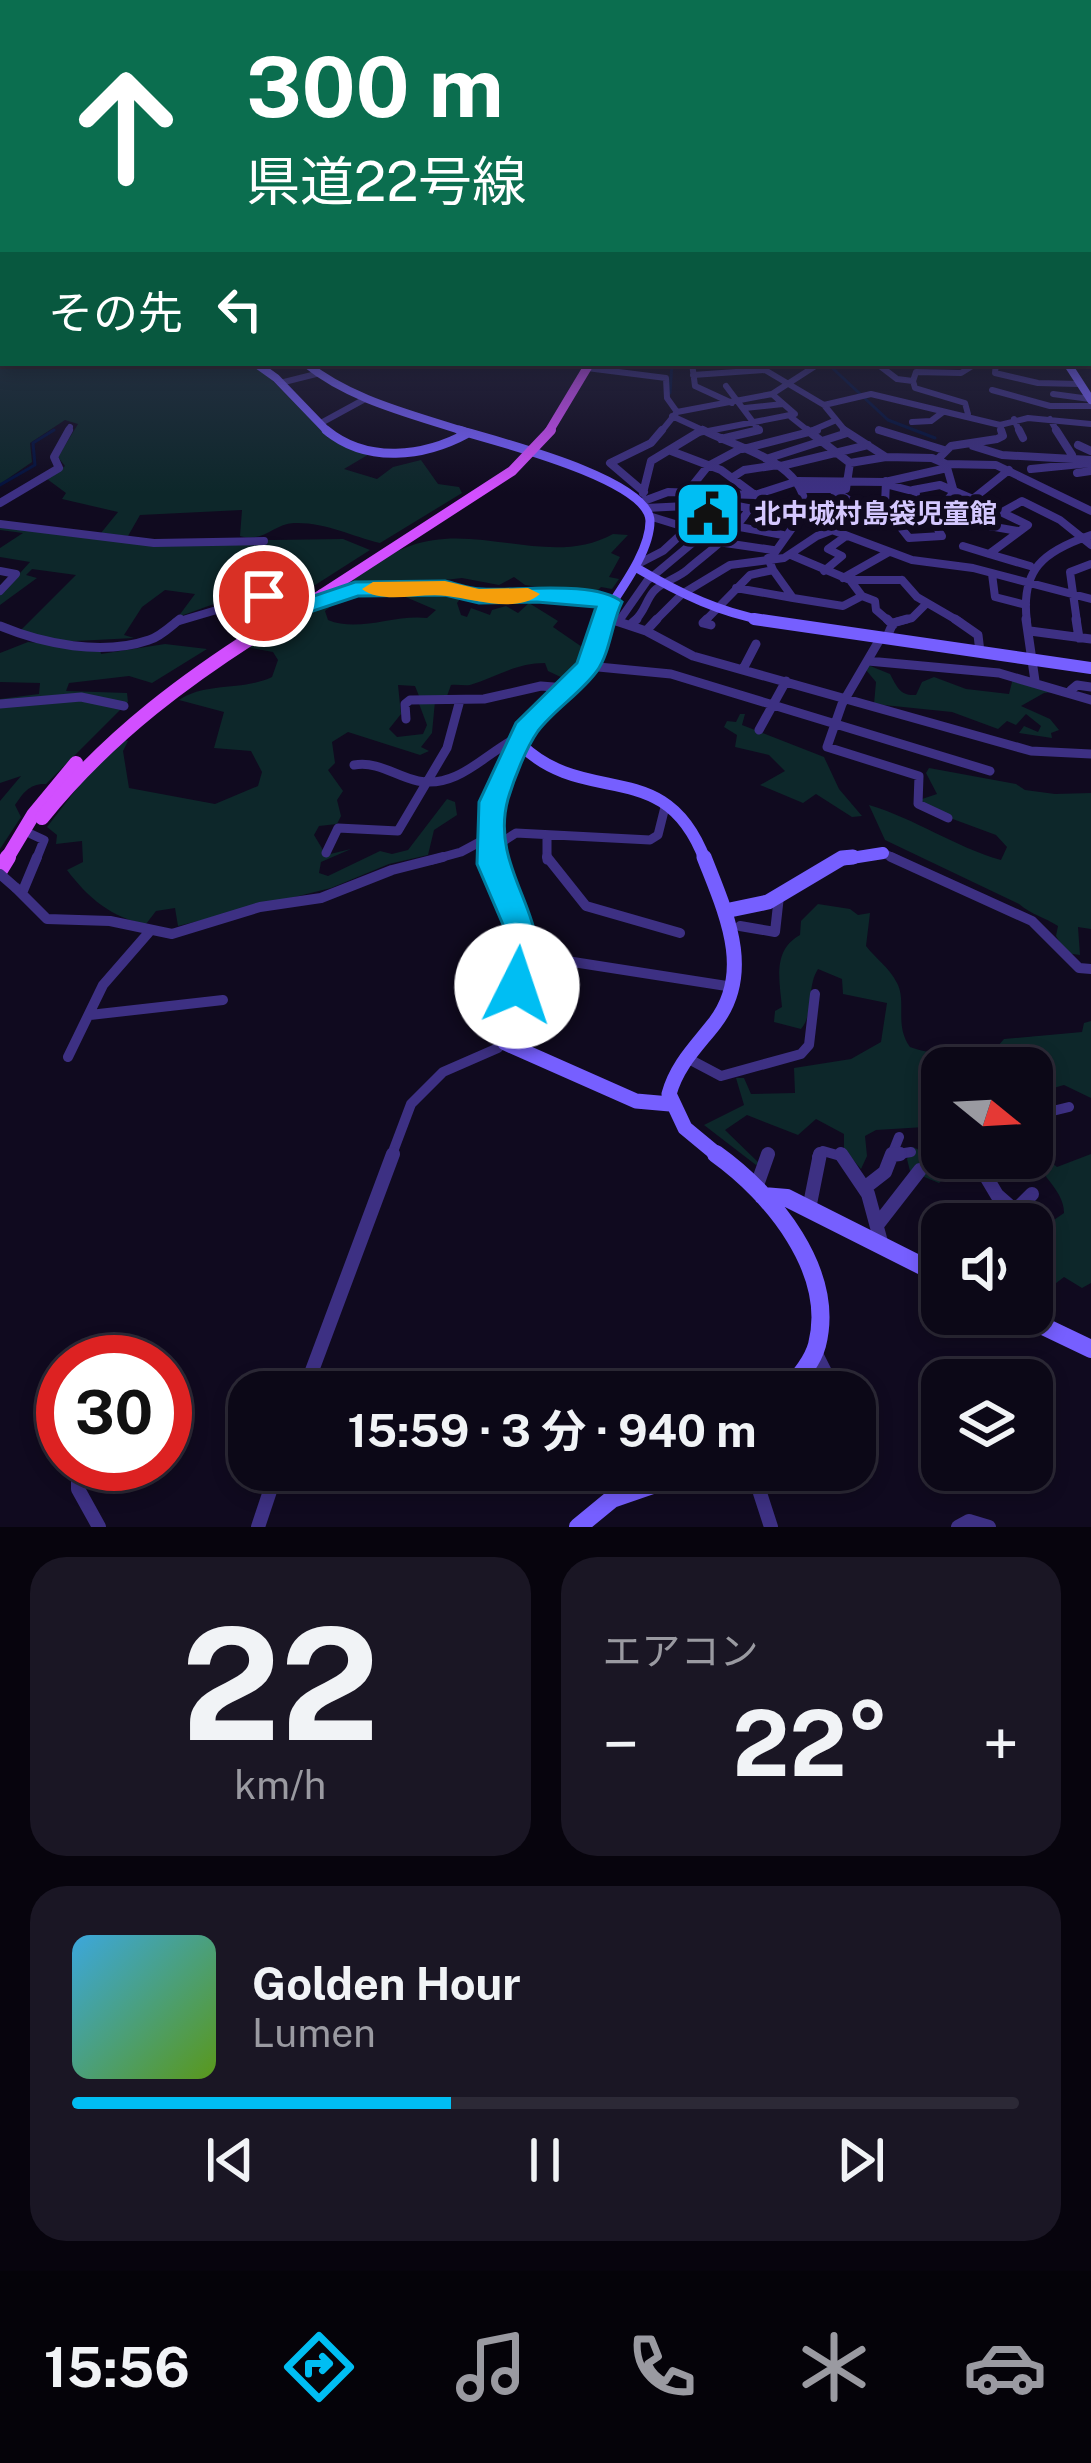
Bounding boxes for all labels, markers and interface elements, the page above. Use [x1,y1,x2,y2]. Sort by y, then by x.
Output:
text: 300 m [246,37,504,136]
icon: ahead [48,48,204,204]
text: 県道22号線 [246,150,526,213]
icon: left [207,276,273,342]
text: その先 [48,286,183,339]
public building icon: 北中城村島袋児童館 [673,479,743,549]
place label: 北中城村島袋児童館 [754,497,997,529]
pin [213,545,315,647]
icon: arrive [231,563,297,629]
position arrow [454,923,580,1049]
north arrow [921,1047,1053,1179]
map controls [921,1047,1053,1491]
button: sound [921,1203,1053,1335]
speed limit sign: 30 [36,1335,192,1491]
button: layers [921,1359,1053,1491]
text: 15:59 · 3 分 · 940 m [348,1404,756,1457]
text: 22 [181,1592,379,1775]
text: エアコン [603,1628,759,1674]
text: 22° [732,1690,889,1796]
text: − [603,1705,639,1783]
text: + [982,1705,1019,1783]
text: km/h [234,1762,326,1808]
text: Golden Hour [252,1957,521,2010]
text: Lumen [252,2010,376,2056]
icon: previous [197,2127,263,2193]
icon: pause [512,2127,578,2193]
icon: next [828,2127,894,2193]
icon: directions [277,2325,361,2409]
icon: music [449,2325,533,2409]
icon: phone [620,2325,704,2409]
icon: climate [792,2325,876,2409]
icon: car [963,2325,1047,2409]
text: 15:56 [44,2336,190,2399]

